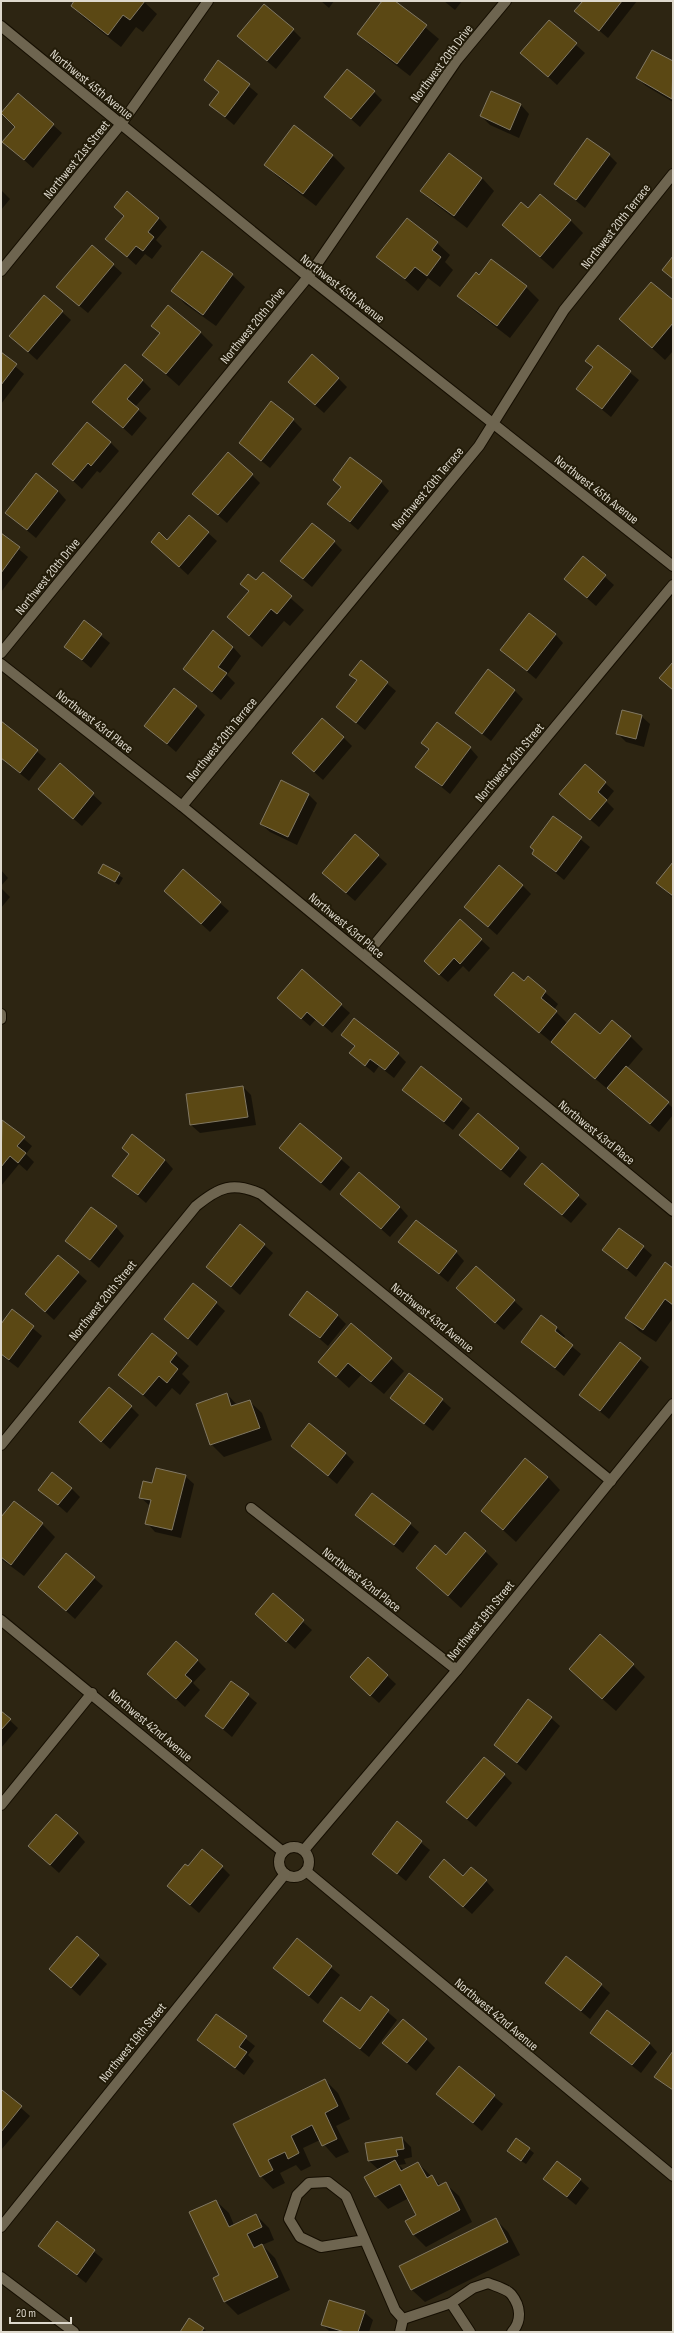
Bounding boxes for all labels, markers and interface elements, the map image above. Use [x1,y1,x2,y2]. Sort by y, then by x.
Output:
street label: Northwest 20th Drive [407,21,476,106]
street label: Northwest 45th Avenue [46,46,136,123]
street label: Northwest 21st Street [40,117,113,202]
street label: Northwest 20th Terrace [578,181,654,272]
street label: Northwest 45th Avenue [297,251,388,327]
street label: Northwest 20th Drive [217,284,289,367]
street label: Northwest 20th Terrace [388,444,467,533]
street label: Northwest 45th Avenue [551,452,642,528]
street label: Northwest 20th Drive [12,535,84,618]
street label: Northwest 43rd Place [52,687,136,757]
street label: Northwest 20th Terrace [183,694,261,785]
street label: Northwest 20th Street [472,720,548,806]
street label: Northwest 43rd Place [305,889,387,962]
street label: Northwest 43rd Place [555,1097,638,1169]
street label: Northwest 20th Street [65,1257,140,1344]
street label: Northwest 43rd Avenue [388,1279,477,1356]
street label: Northwest 42nd Place [319,1544,404,1616]
street label: Northwest 19th Street [444,1577,518,1664]
street label: Northwest 42nd Avenue [105,1686,195,1765]
street label: Northwest 42nd Avenue [451,1975,541,2054]
street label: Northwest 19th Street [96,1999,170,2086]
scale bar [10,2299,71,2325]
text: 20 m [16,2306,36,2321]

